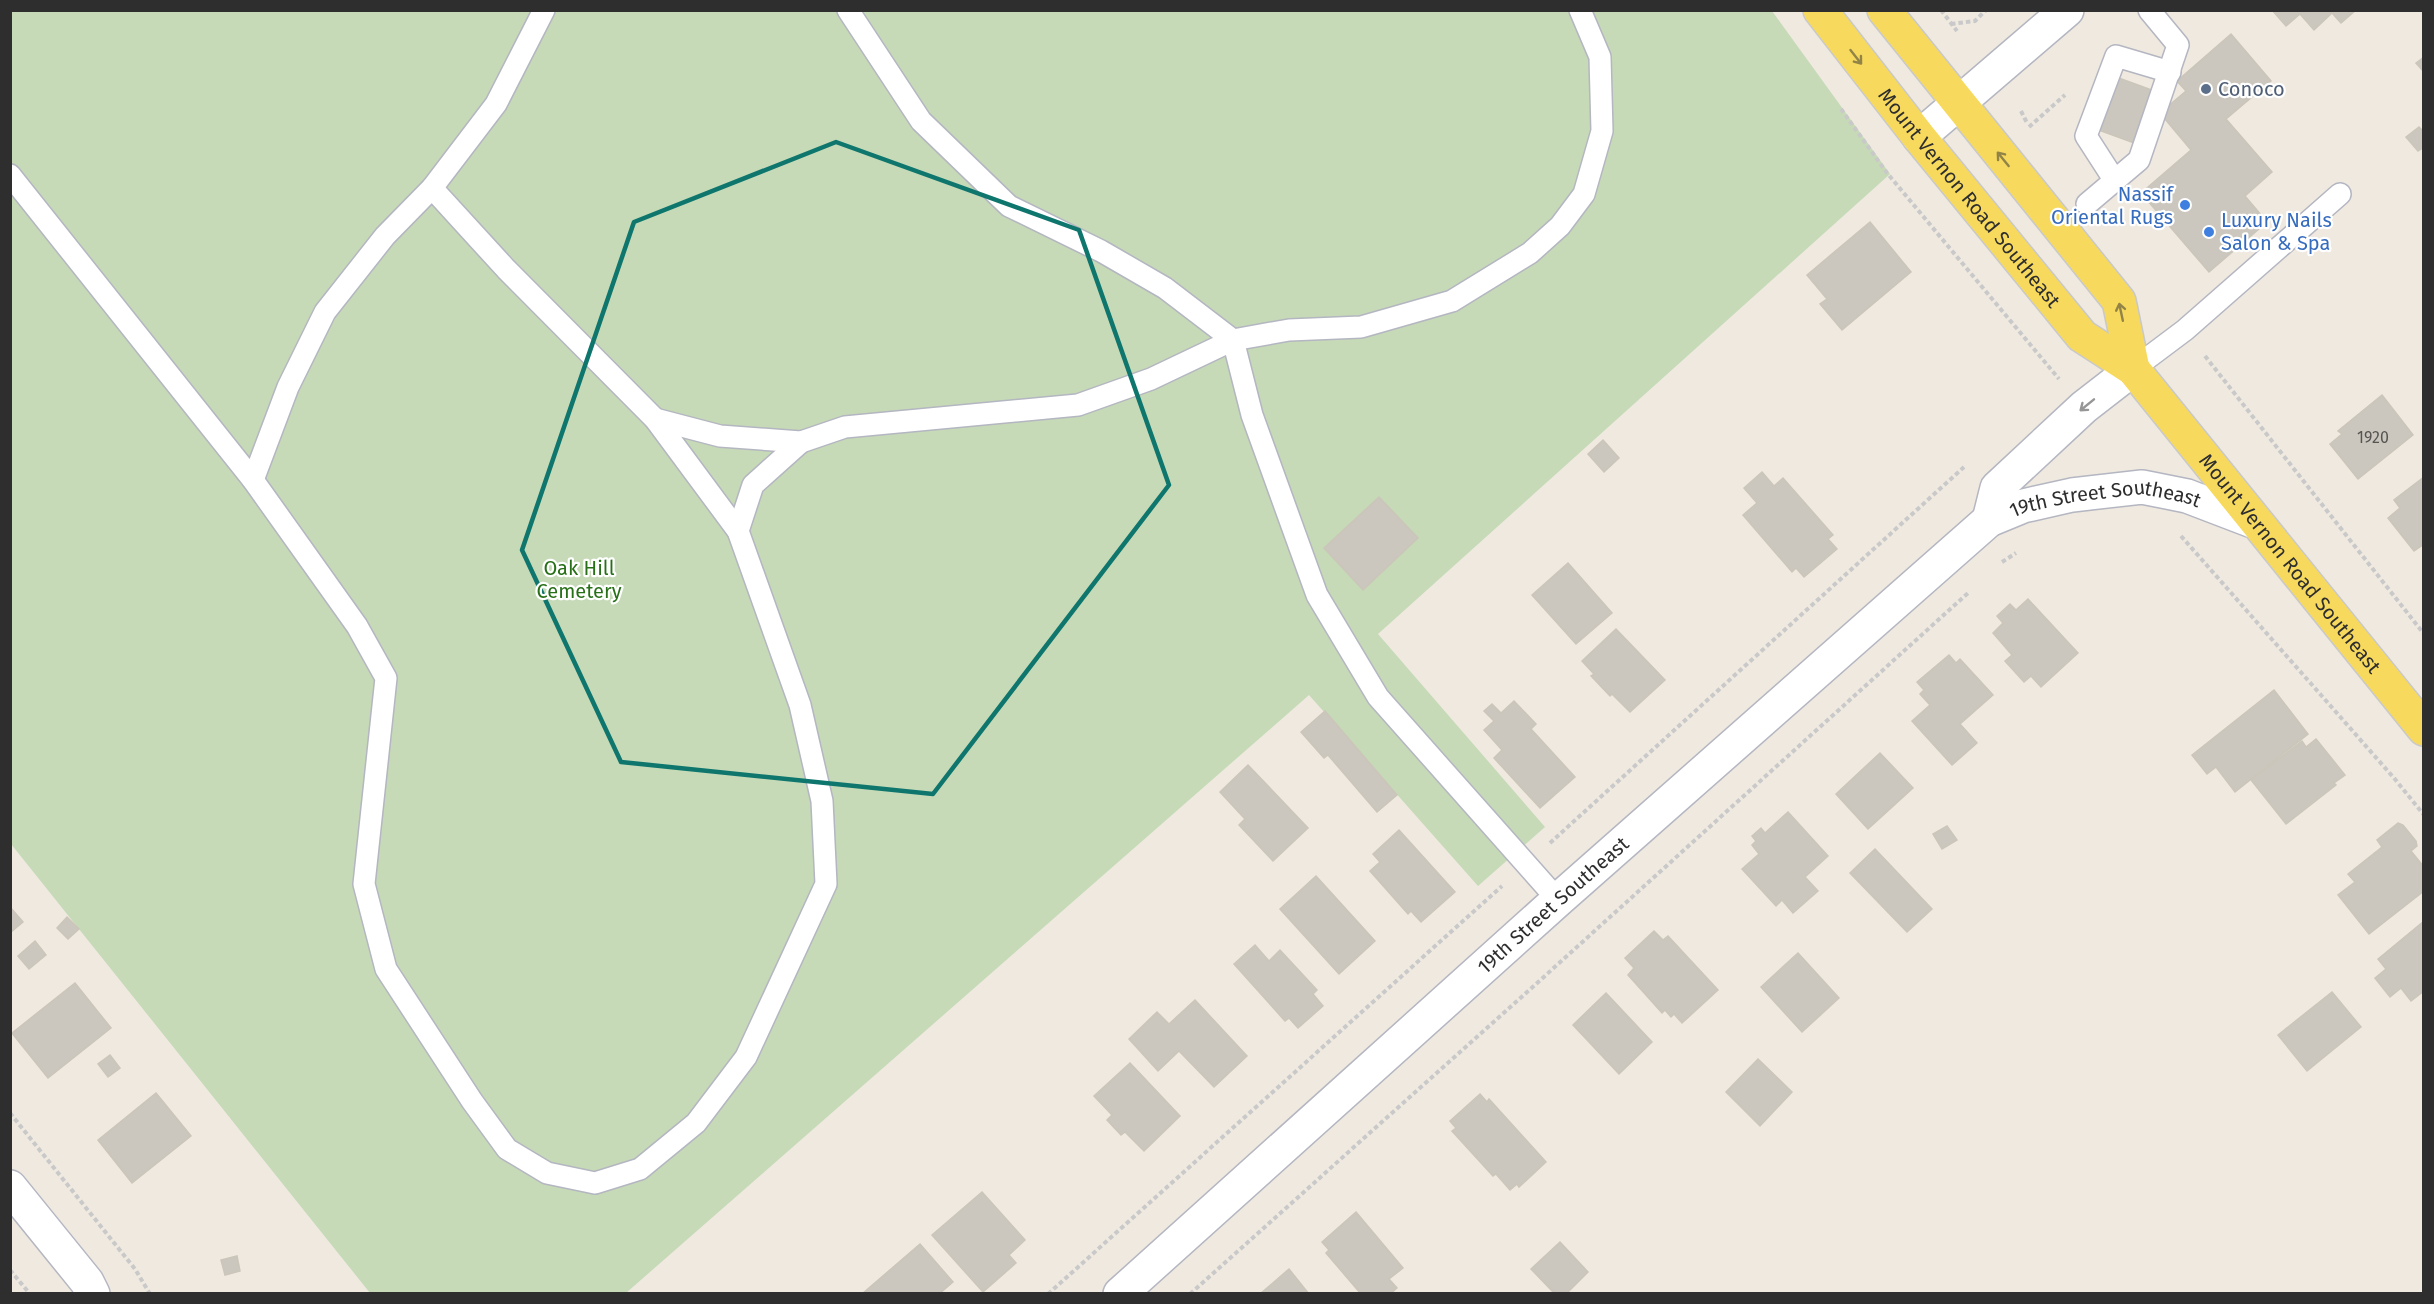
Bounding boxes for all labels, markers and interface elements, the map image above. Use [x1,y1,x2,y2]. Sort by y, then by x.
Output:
one-way arrow [1850,48,1862,64]
place label: Conoco [2218,77,2285,101]
marker: Conoco [2199,82,2213,96]
street label: Mount Vernon Road Southeast [1873,83,2066,313]
one-way arrow [1996,151,2009,167]
place label: Nassif Oriental Rugs [2051,182,2174,229]
marker: Nassif Oriental Rugs [2178,198,2192,212]
place label: Luxury Nails Salon & Spa [2221,208,2332,255]
marker: Luxury Nails Salon & Spa [2202,225,2216,239]
one-way arrow [2115,303,2126,322]
one-way arrow [2080,398,2095,412]
house number: 1920 [2357,428,2389,447]
street label: Mount Vernon Road Southeast [2194,449,2387,679]
street label: 19th Street Southeast [2006,475,2205,522]
park label: Oak Hill Cemetery [536,556,622,603]
street label: 19th Street Southeast [1472,831,1634,979]

